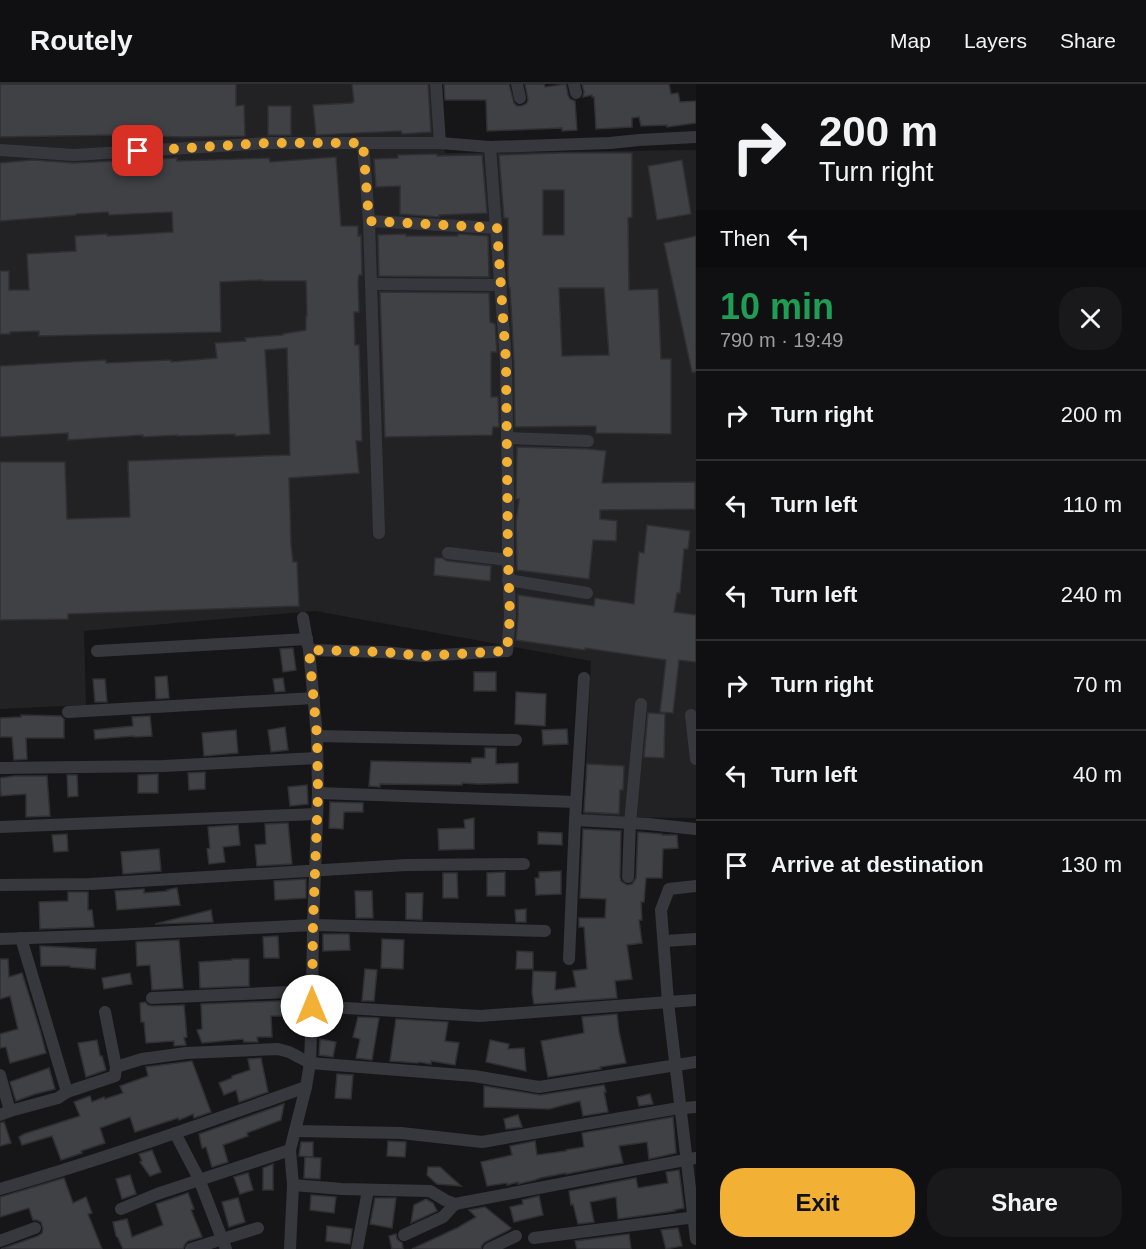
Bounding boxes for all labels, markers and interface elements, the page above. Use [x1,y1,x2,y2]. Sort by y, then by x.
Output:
text: Routely [30,25,133,56]
text: Map [890,29,931,52]
text: Layers [964,29,1027,52]
text: Share [1060,29,1116,52]
icon: right [720,108,798,186]
text: 200 m [819,108,938,155]
pin [112,125,163,176]
icon: arrive [121,134,154,167]
text: Turn right [819,157,934,187]
icon: left [782,222,815,255]
text: Then [720,226,770,251]
text: 10 min [720,286,834,327]
button: close [1059,287,1122,350]
text: 790 m · 19:49 [720,329,843,351]
icon: right [720,399,753,432]
text: Turn right [771,402,873,427]
text: 200 m [1061,402,1122,427]
icon: left [720,489,753,522]
text: Turn left [771,492,857,517]
text: 110 m [1062,492,1122,517]
icon: left [720,579,753,612]
text: Turn left [771,582,857,607]
text: 240 m [1061,582,1122,607]
icon: right [720,669,753,702]
text: Turn right [771,672,873,697]
text: 70 m [1073,672,1122,697]
icon: left [720,759,753,792]
text: Turn left [771,762,857,787]
text: 40 m [1073,762,1122,787]
icon: arrive [720,849,753,882]
text: Arrive at destination [771,852,984,877]
text: 130 m [1061,852,1122,877]
position arrow [280,974,344,1038]
button: Exit [720,1168,915,1237]
button: Share [927,1168,1122,1237]

